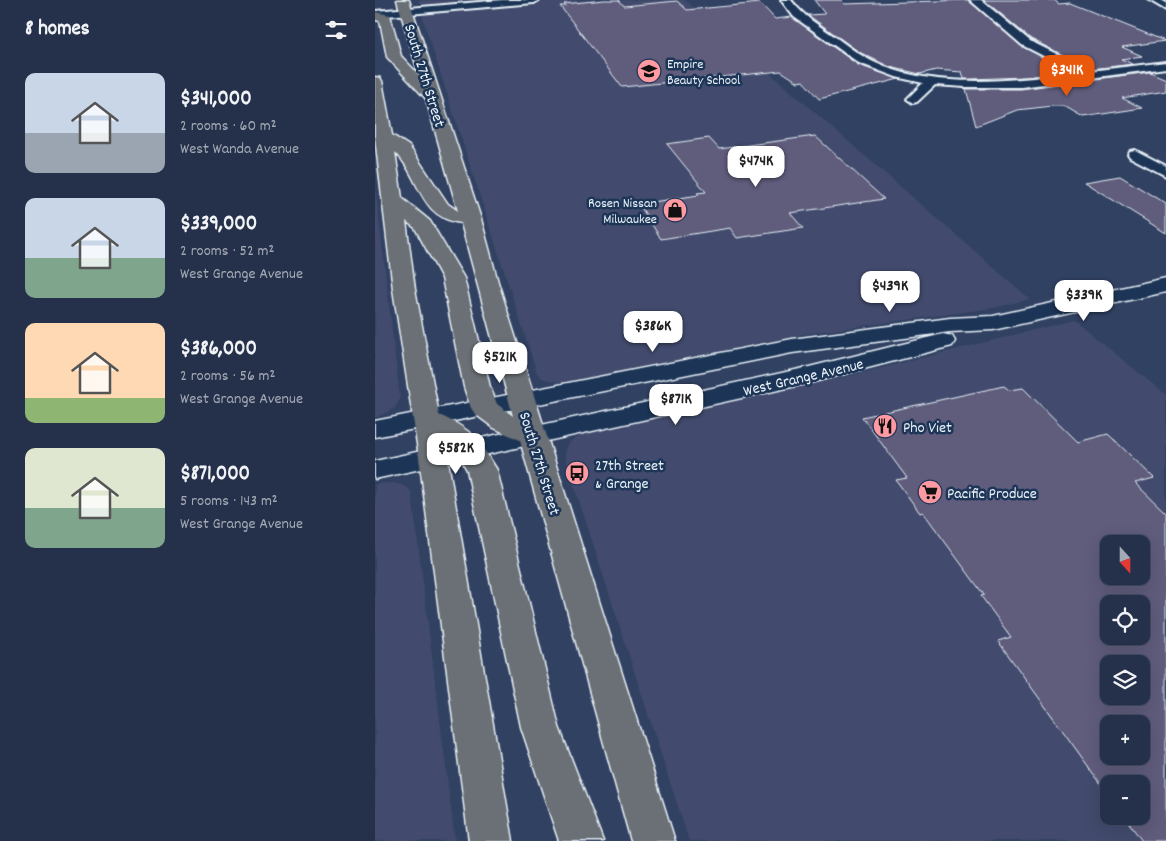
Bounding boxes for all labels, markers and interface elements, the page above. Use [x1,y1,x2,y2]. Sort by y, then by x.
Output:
text: 8 homes [25,15,90,45]
icon: filters [322,16,350,44]
street label: South 27th Street [397,21,450,130]
pin: $341K [1032,54,1102,97]
place label: Empire Beauty School [667,55,741,91]
school or university icon: Empire Beauty School [636,58,662,84]
text: $341K [1051,59,1083,82]
text: $341,000 [180,85,252,115]
icon: home [65,93,125,153]
text: 2 rooms · 60 m² [180,115,277,138]
text: West Wanda Avenue [180,138,299,161]
pin: $474K [721,146,791,188]
text: $474K [739,150,773,173]
place label: Rosen Nissan Milwaukee [588,194,657,230]
shop icon: Rosen Nissan Milwaukee [662,197,688,223]
text: $339,000 [180,210,257,240]
icon: home [65,218,125,278]
text: 2 rooms · 52 m² [180,240,274,263]
text: West Grange Avenue [180,263,303,286]
pin: $439K [855,270,925,313]
text: $439K [872,275,908,298]
pin: $339K [1049,280,1119,322]
text: $339K [1065,284,1103,307]
pin: $386K [618,310,688,353]
text: $386K [635,315,671,338]
text: $386,000 [180,335,257,365]
pin: $521K [465,342,535,384]
icon: home [65,343,125,403]
text: $521K [483,346,517,369]
street label: West Grange Avenue [741,353,866,403]
text: 2 rooms · 56 m² [180,365,275,388]
pin: $871K [641,384,711,426]
text: West Grange Avenue [180,388,303,411]
text: $871K [660,388,692,411]
street label: South 27th Street [512,409,565,518]
restaurant icon: Pho Viet [872,413,898,439]
place label: Pho Viet [903,417,952,440]
pin: $582K [421,432,491,475]
text: $582K [438,437,474,460]
place label: 27th Street & Grange [595,455,664,496]
text: $871,000 [180,460,250,490]
bus stop icon: 27th Street & Grange [564,460,590,486]
icon: home [65,468,125,528]
supermarket icon: Pacific Produce [917,479,943,505]
place label: Pacific Produce [947,483,1037,506]
text: 5 rooms · 143 m² [180,490,278,513]
text: West Grange Avenue [180,513,303,536]
north arrow [1100,535,1150,585]
map controls [1100,535,1150,825]
button: locate [1100,595,1150,645]
button: layers [1100,655,1150,705]
button: + [1100,715,1150,765]
button: − [1100,775,1150,825]

